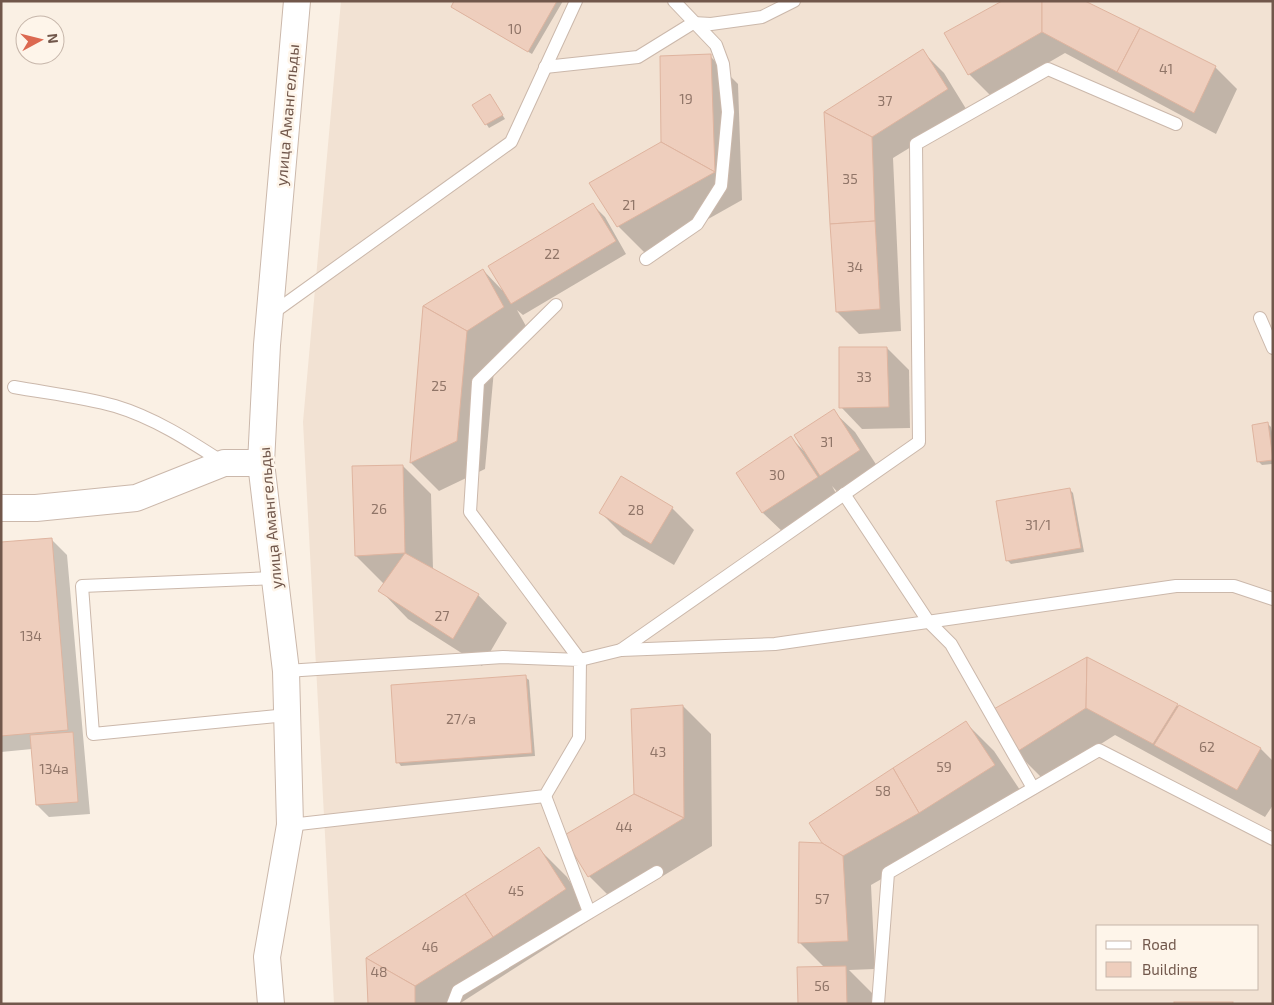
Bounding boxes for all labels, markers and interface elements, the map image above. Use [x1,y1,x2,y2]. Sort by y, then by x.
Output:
north arrow [15,15,65,65]
house number: 10 [508,20,522,37]
text: N [44,32,62,44]
street label: улица Амангельды [271,43,303,187]
house number: 41 [1159,60,1173,77]
house number: 19 [679,90,693,107]
house number: 37 [878,92,892,109]
house number: 35 [842,170,858,187]
house number: 21 [622,196,636,213]
house number: 22 [544,245,560,262]
house number: 34 [847,258,863,275]
house number: 33 [856,368,872,385]
house number: 25 [431,377,447,394]
house number: 31 [820,433,834,450]
street label: улица Амангельды [254,446,286,590]
house number: 30 [769,466,785,483]
house number: 26 [371,500,387,517]
house number: 28 [628,501,644,518]
house number: 31/1 [1025,516,1051,533]
house number: 27 [434,607,450,624]
house number: 134 [20,627,42,644]
house number: 27/а [446,710,476,727]
house number: 62 [1199,738,1215,755]
house number: 43 [650,743,666,760]
house number: 59 [936,758,952,775]
house number: 134а [39,760,69,777]
house number: 58 [875,782,891,799]
house number: 44 [615,818,633,835]
house number: 45 [508,882,524,899]
house number: 57 [815,890,829,907]
legend [1096,925,1259,990]
text: Road [1142,935,1177,953]
house number: 46 [422,938,438,955]
text: Building [1142,960,1198,978]
house number: 48 [370,963,388,980]
house number: 56 [814,977,830,994]

